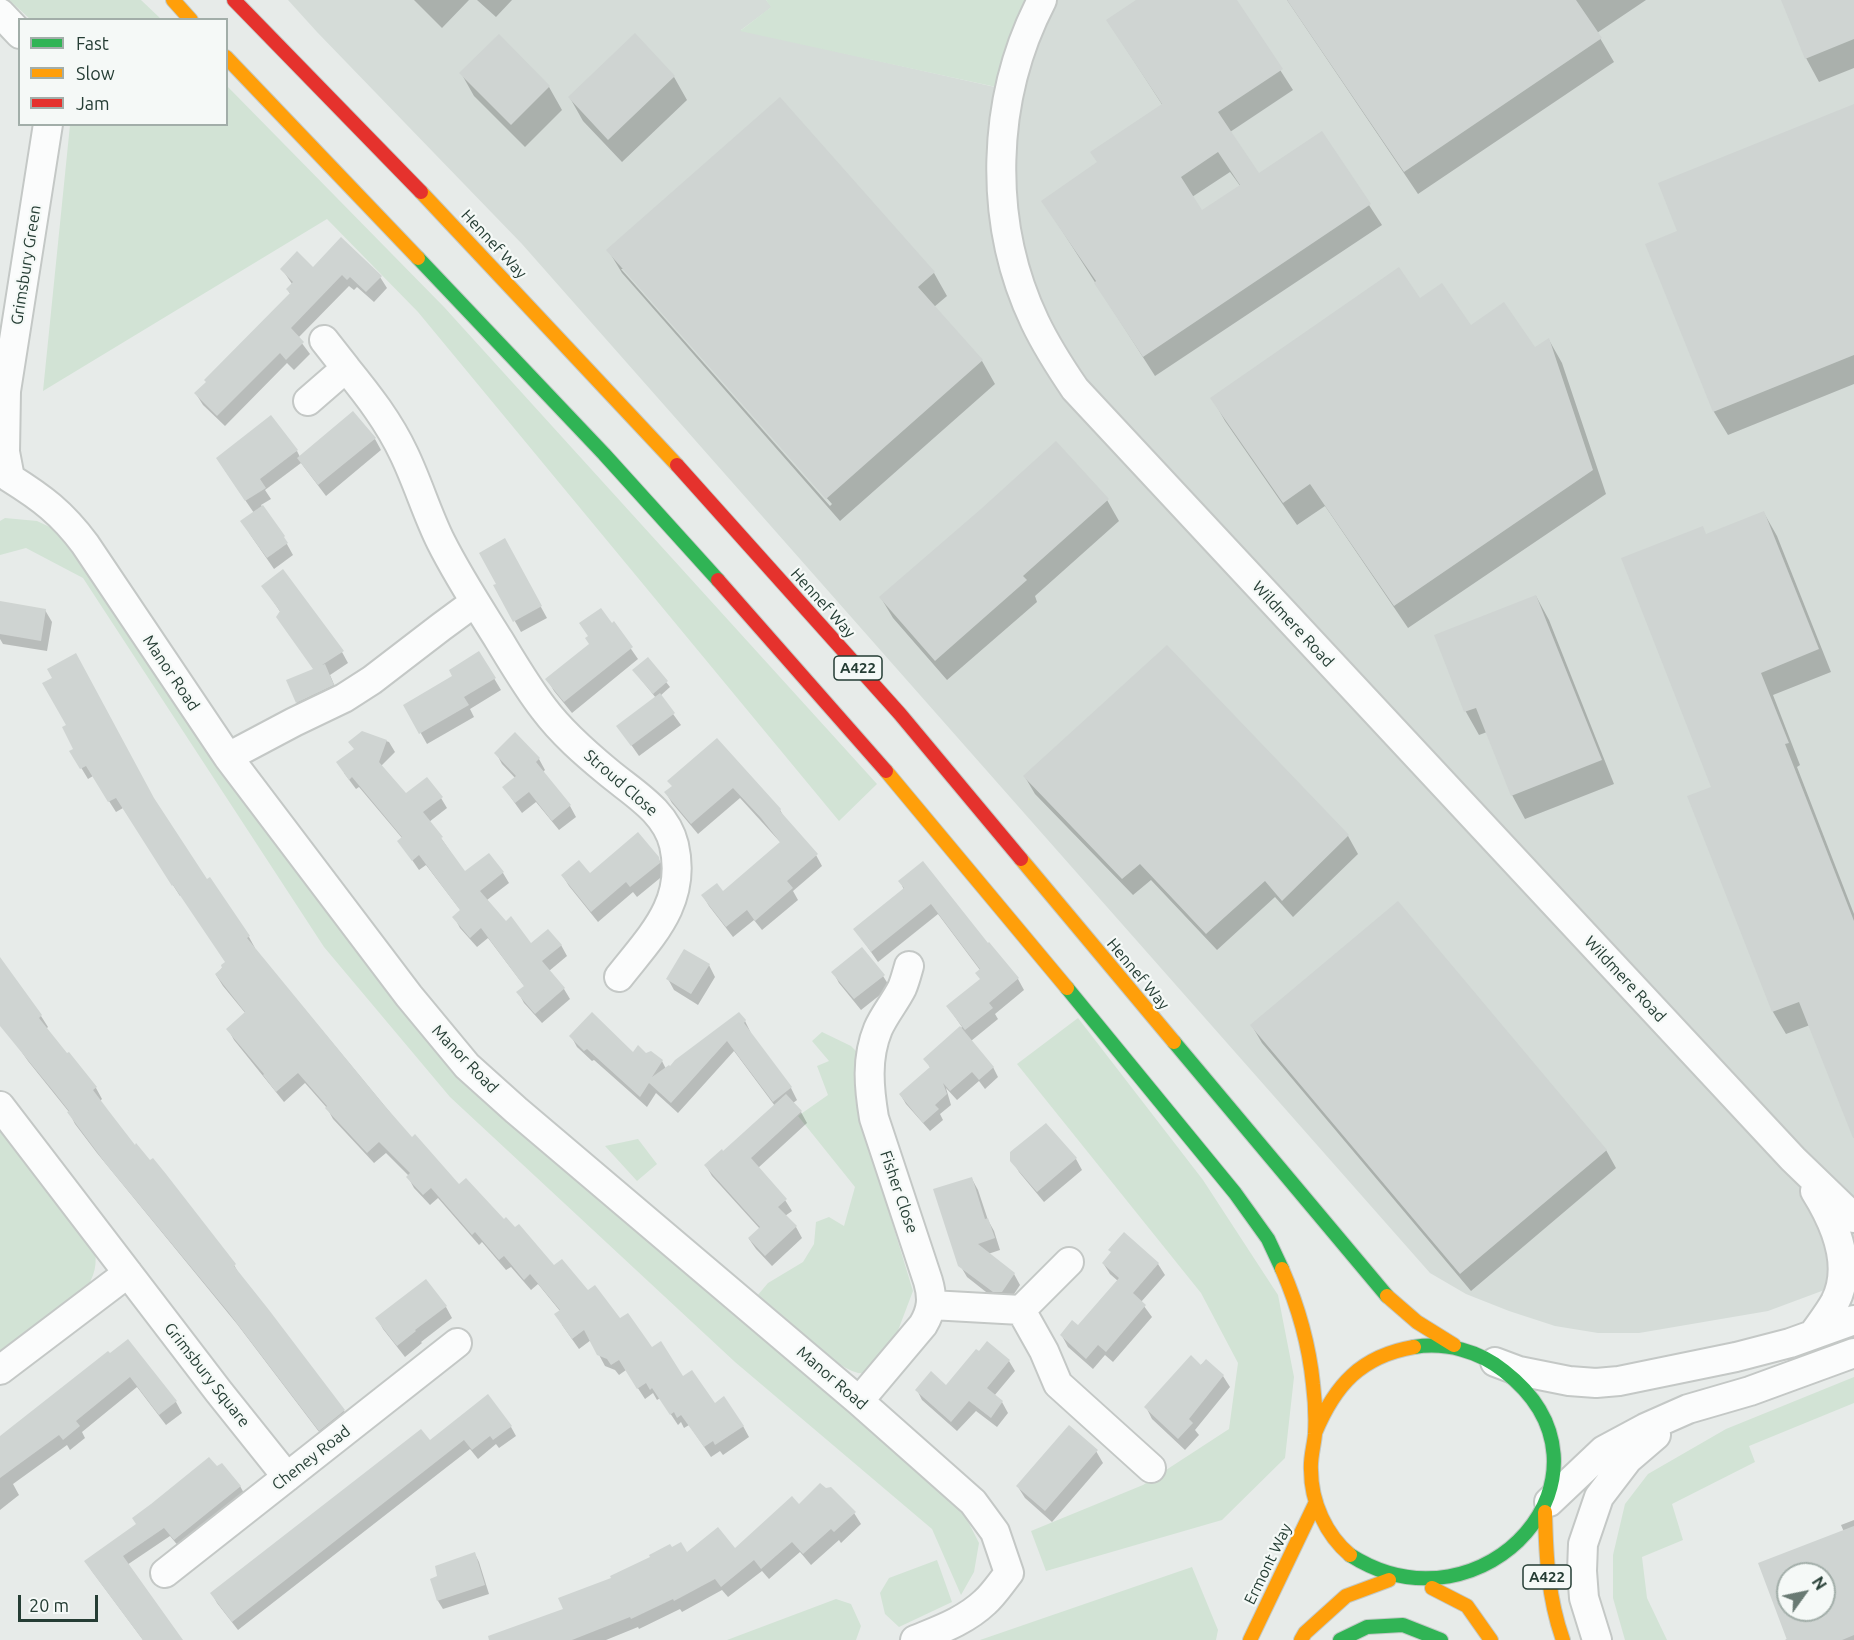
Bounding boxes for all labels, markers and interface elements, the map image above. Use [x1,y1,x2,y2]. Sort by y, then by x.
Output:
legend [18,18,228,126]
text: Fast [76,33,109,53]
text: Slow [76,63,115,83]
text: Jam [76,93,110,113]
street label: Grimsbury Green [7,204,45,326]
street label: Hennef Way [457,206,531,282]
street label: Hennef Way [787,564,859,642]
street label: Wildmere Road [1248,577,1338,671]
street label: Manor Road [139,631,203,715]
road number: A422 [834,656,882,680]
street label: Stroud Close [580,746,662,820]
street label: Wildmere Road [1580,932,1670,1026]
street label: Hennef Way [1103,934,1173,1014]
street label: Manor Road [428,1021,502,1097]
street label: Fisher Close [876,1148,922,1236]
street label: Grimsbury Square [160,1319,254,1431]
street label: Manor Road [793,1342,871,1414]
street label: Cheney Road [268,1421,354,1495]
street label: Ermont Way [1240,1520,1296,1608]
north arrow [1776,1562,1836,1622]
road number: A422 [1523,1565,1571,1589]
text: N [1809,1573,1830,1593]
scale bar [21,1583,100,1621]
text: 20 m [29,1595,69,1615]

